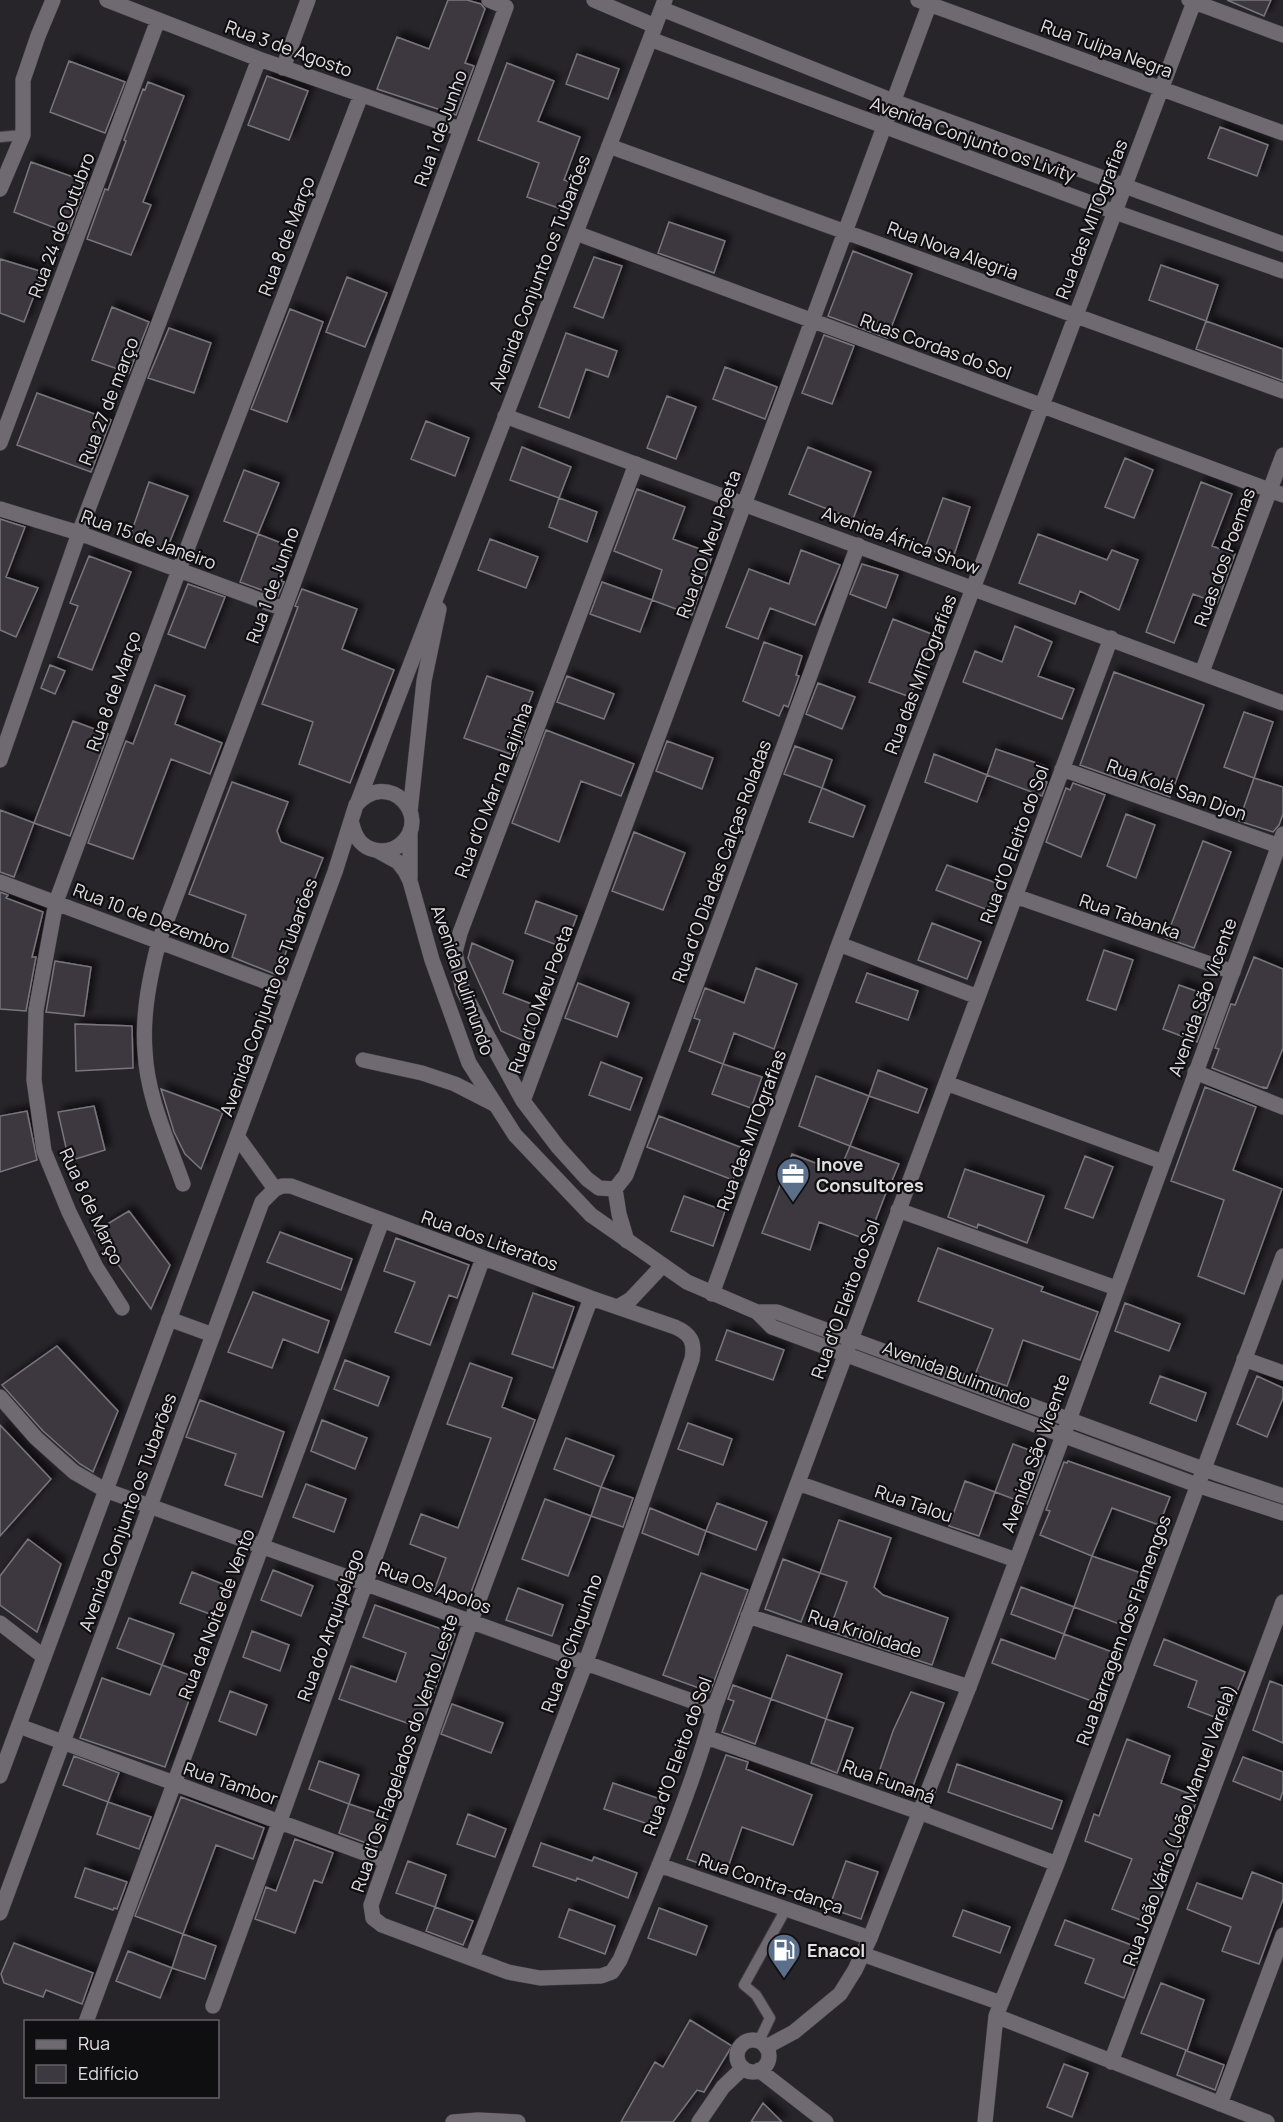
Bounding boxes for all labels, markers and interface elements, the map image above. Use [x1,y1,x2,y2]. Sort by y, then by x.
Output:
street label: Rua Tulipa Negra [1038,13,1176,83]
street label: Rua 3 de Agosto [222,14,356,82]
street label: Rua 1 de Junho [408,67,472,189]
street label: Avenida Conjunto os Livity [867,91,1079,188]
street label: Rua das MITOgrafias [1049,136,1133,302]
street label: Rua 24 de Outubro [22,149,100,301]
street label: Avenida Conjunto os Tubarões [483,151,595,395]
street label: Rua 8 de Março [252,173,320,299]
street label: Rua Nova Alegria [884,215,1022,285]
street label: Ruas Cordas do Sol [857,307,1015,385]
street label: Rua 27 de março [73,334,143,468]
street label: Rua d'O Meu Poeta [670,467,746,621]
street label: Ruas dos Poemas [1188,484,1260,630]
street label: Avenida África Show [819,500,983,580]
street label: Rua 15 de Janeiro [78,503,220,575]
street label: Rua 1 de Junho [240,524,304,646]
street label: Rua das MITOgrafias [878,591,962,757]
street label: Rua 8 de Março [80,628,146,754]
street label: Rua d'O Mar na Lajinha [449,699,537,881]
street label: Rua d'O Dia das Calças Roladas [666,736,776,986]
street label: Rua Kolá San Djon [1104,753,1250,825]
street label: Rua d'O Eleito do Sol [974,761,1054,927]
street label: Avenida Conjunto os Tubarões [214,875,322,1119]
street label: Rua 10 de Dezembro [70,877,234,959]
street label: Rua Tabanka [1076,887,1184,945]
street label: Avenida Bulimundo [426,902,500,1058]
street label: Avenida São Vicente [1162,914,1242,1080]
street label: Rua d'O Meu Poeta [502,922,578,1076]
street label: Rua das MITOgrafias [711,1046,791,1214]
street label: Rua 8 de Março [54,1144,130,1268]
place label: Inove Consultores [816,1152,924,1197]
office icon: Inove Consultores [775,1156,811,1203]
street label: Rua dos Literatos [418,1204,562,1276]
street label: Rua d'O Eleito do Sol [805,1216,885,1382]
street label: Avenida Bulimundo [879,1335,1035,1413]
street label: Avenida São Vicente [995,1370,1075,1536]
street label: Avenida Conjunto os Tubarões [73,1390,181,1634]
street label: Rua Talou [872,1479,956,1527]
street label: Rua Barragem dos Flamengos [1070,1512,1176,1748]
street label: Rua da Noite de Vento [172,1525,260,1703]
street label: Rua do Arquipélago [291,1545,369,1705]
street label: Rua Os Apolos [375,1555,495,1619]
street label: Rua de Chiquinho [535,1570,607,1716]
street label: Rua Kriolidade [805,1603,925,1663]
street label: Rua d'Os Flagelados do Vento Leste [345,1611,463,1895]
street label: Rua d'O Eleito do Sol [637,1673,717,1839]
street label: Rua João Vário (João Manuel Varela) [1117,1681,1241,1969]
street label: Rua Funaná [839,1753,939,1809]
street label: Rua Tambor [181,1756,282,1810]
street label: Rua Contra-dança [695,1847,847,1919]
fuel station icon: Enacol [766,1932,802,1979]
place label: Enacol [807,1938,865,1962]
legend [24,2020,219,2098]
text: Rua [78,2031,110,2055]
text: Edifício [78,2061,139,2085]

